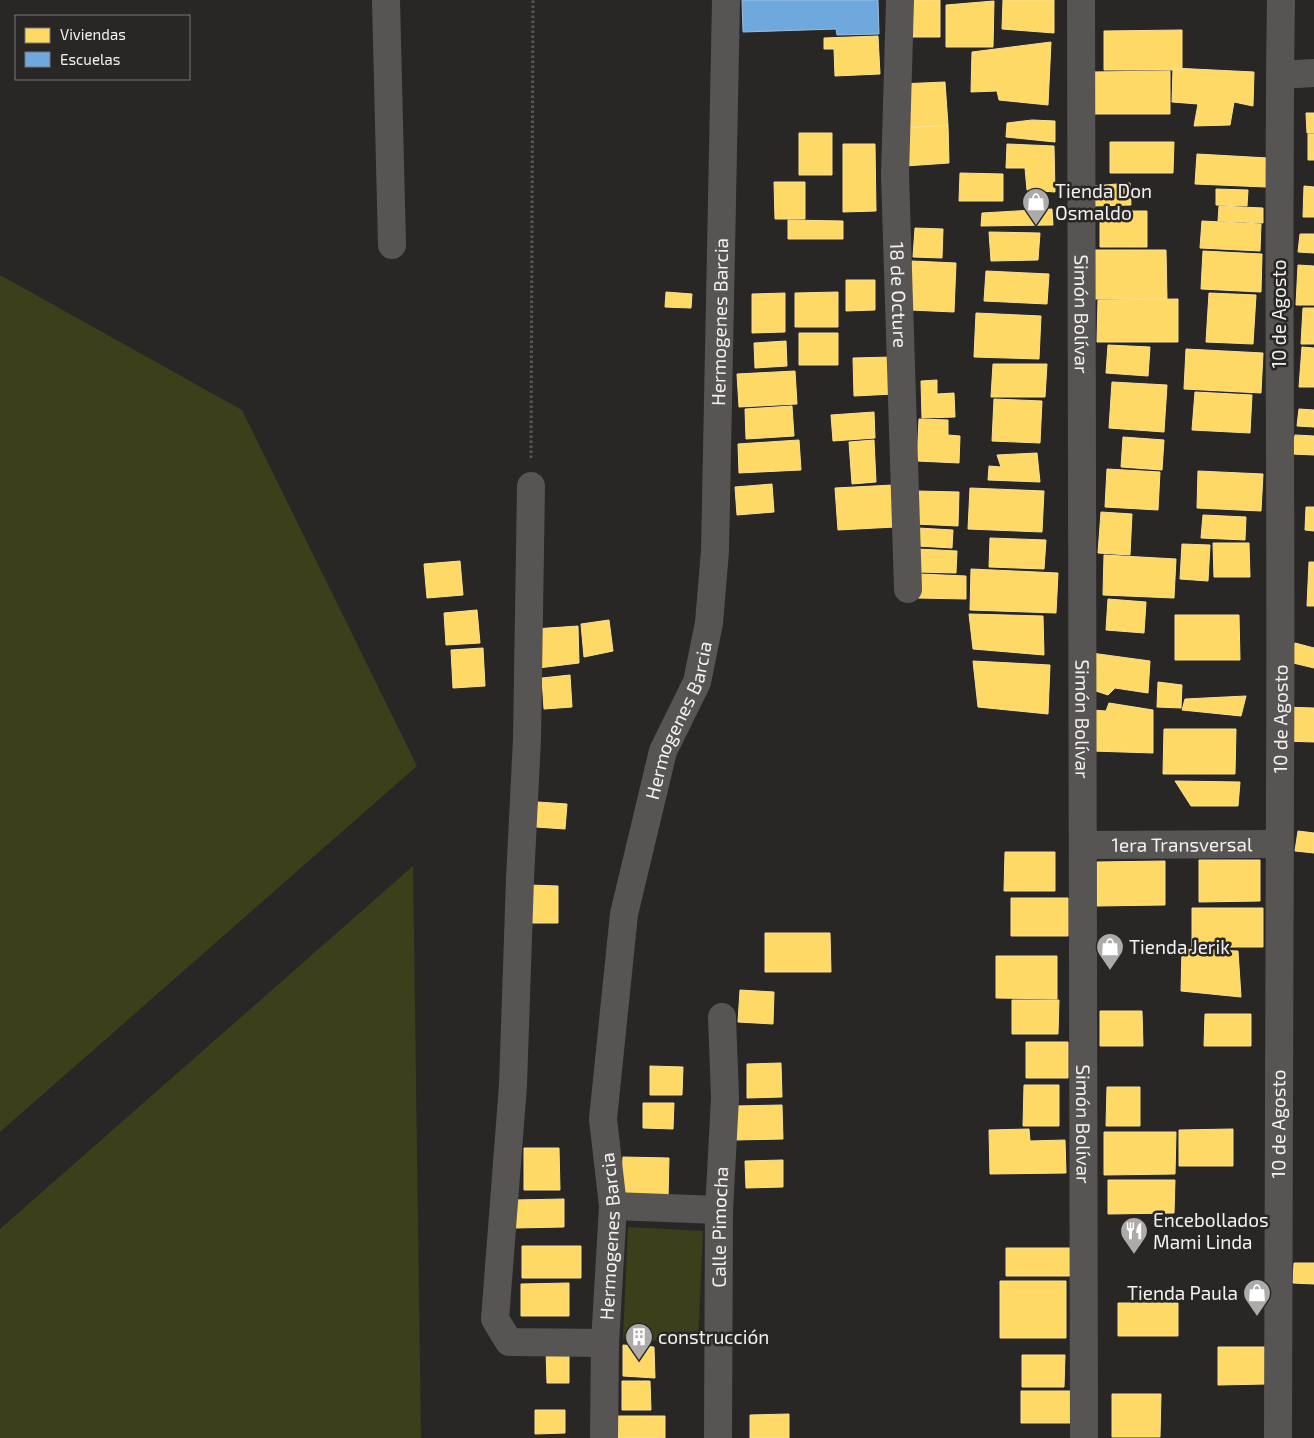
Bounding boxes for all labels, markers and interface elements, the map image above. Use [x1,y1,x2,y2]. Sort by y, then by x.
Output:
legend [15,15,190,80]
text: Viviendas [60,25,126,43]
text: Escuelas [60,50,120,68]
place label: Tienda Don Osmaldo [1055,179,1152,224]
shop icon: Tienda Don Osmaldo [1021,187,1051,226]
street label: Hermogenes Barcia [706,238,732,406]
street label: 18 de Octure [886,241,912,348]
street label: Simón Bolívar [1071,254,1094,374]
street label: 10 de Agosto [1267,260,1290,368]
street label: Hermogenes Barcia [640,639,716,802]
street label: Simón Bolívar [1071,659,1095,779]
street label: 10 de Agosto [1268,664,1291,774]
street label: 1era Transversal [1111,832,1253,856]
shop icon: Tienda Jerik [1095,932,1125,971]
place label: Tienda Jerik [1129,935,1230,958]
street label: Simón Bolívar [1072,1064,1095,1184]
street label: 10 de Agosto [1266,1070,1289,1179]
street label: Hermogenes Barcia [594,1151,624,1321]
street label: Calle Pimocha [707,1166,732,1288]
place label: Encebollados Mami Linda [1153,1208,1269,1253]
restaurant icon: Encebollados Mami Linda [1119,1216,1149,1255]
shop icon: Tienda Paula [1242,1278,1272,1317]
place label: Tienda Paula [1127,1281,1238,1304]
building icon: construcción [624,1322,654,1361]
place label: construcción [658,1325,769,1348]

